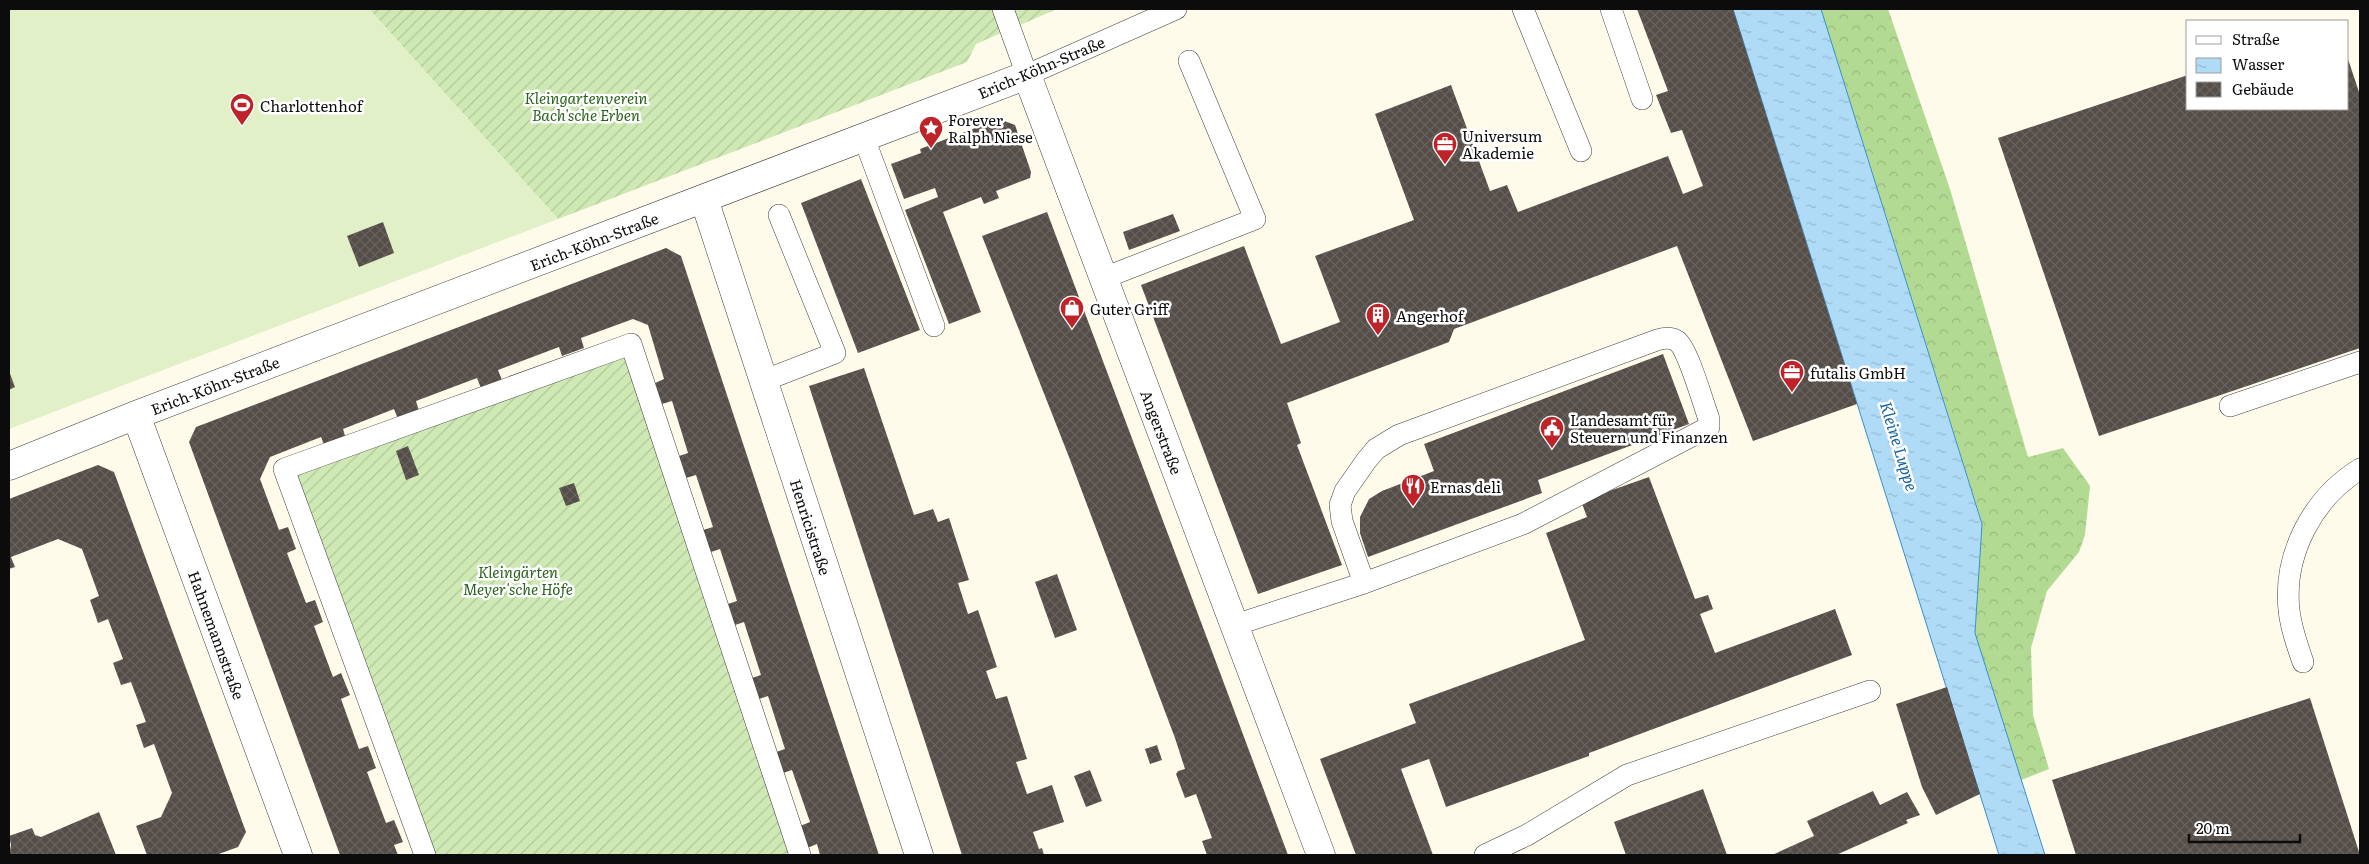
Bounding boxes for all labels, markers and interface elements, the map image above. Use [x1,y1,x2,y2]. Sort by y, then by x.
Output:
legend [2186,20,2349,110]
text: Straße [2232,27,2280,50]
street label: Erich-Köhn-Straße [974,30,1108,104]
text: Wasser [2232,52,2284,75]
text: Gebäude [2232,77,2294,100]
park label: Kleingartenverein Bach'sche Erben [524,86,648,126]
sports icon: Charlottenhof [229,92,255,126]
place label: Charlottenhof [260,94,364,117]
place label: Forever Ralph Niese [948,108,1033,148]
place icon: Forever Ralph Niese [918,115,944,149]
place label: Universum Akademie [1462,124,1543,164]
office icon: Universum Akademie [1432,131,1458,165]
street label: Erich-Köhn-Straße [526,206,662,276]
shop icon: Guter Griff [1059,295,1085,329]
place label: Guter Griff [1090,297,1169,320]
building icon: Angerhof [1365,302,1391,336]
place label: Angerhof [1396,304,1465,327]
street label: Erich-Köhn-Straße [147,350,283,420]
office icon: futalis GmbH [1779,359,1805,393]
place label: futalis GmbH [1810,361,1906,384]
street label: Angerstraße [1135,386,1189,478]
water label: Kleine Luppe [1875,398,1925,494]
place label: Landesamt für Steuern und Finanzen [1570,408,1728,448]
public building icon: Landesamt für Steuern und Finanzen [1539,415,1565,449]
restaurant icon: Ernas deli [1400,473,1426,507]
place label: Ernas deli [1430,475,1501,498]
street label: Henricistraße [785,476,837,578]
park label: Kleingärten Meyer'sche Höfe [463,560,573,600]
street label: Hahnemannstraße [183,567,251,703]
scale bar [2189,812,2300,844]
text: 20 m [2196,816,2230,839]

